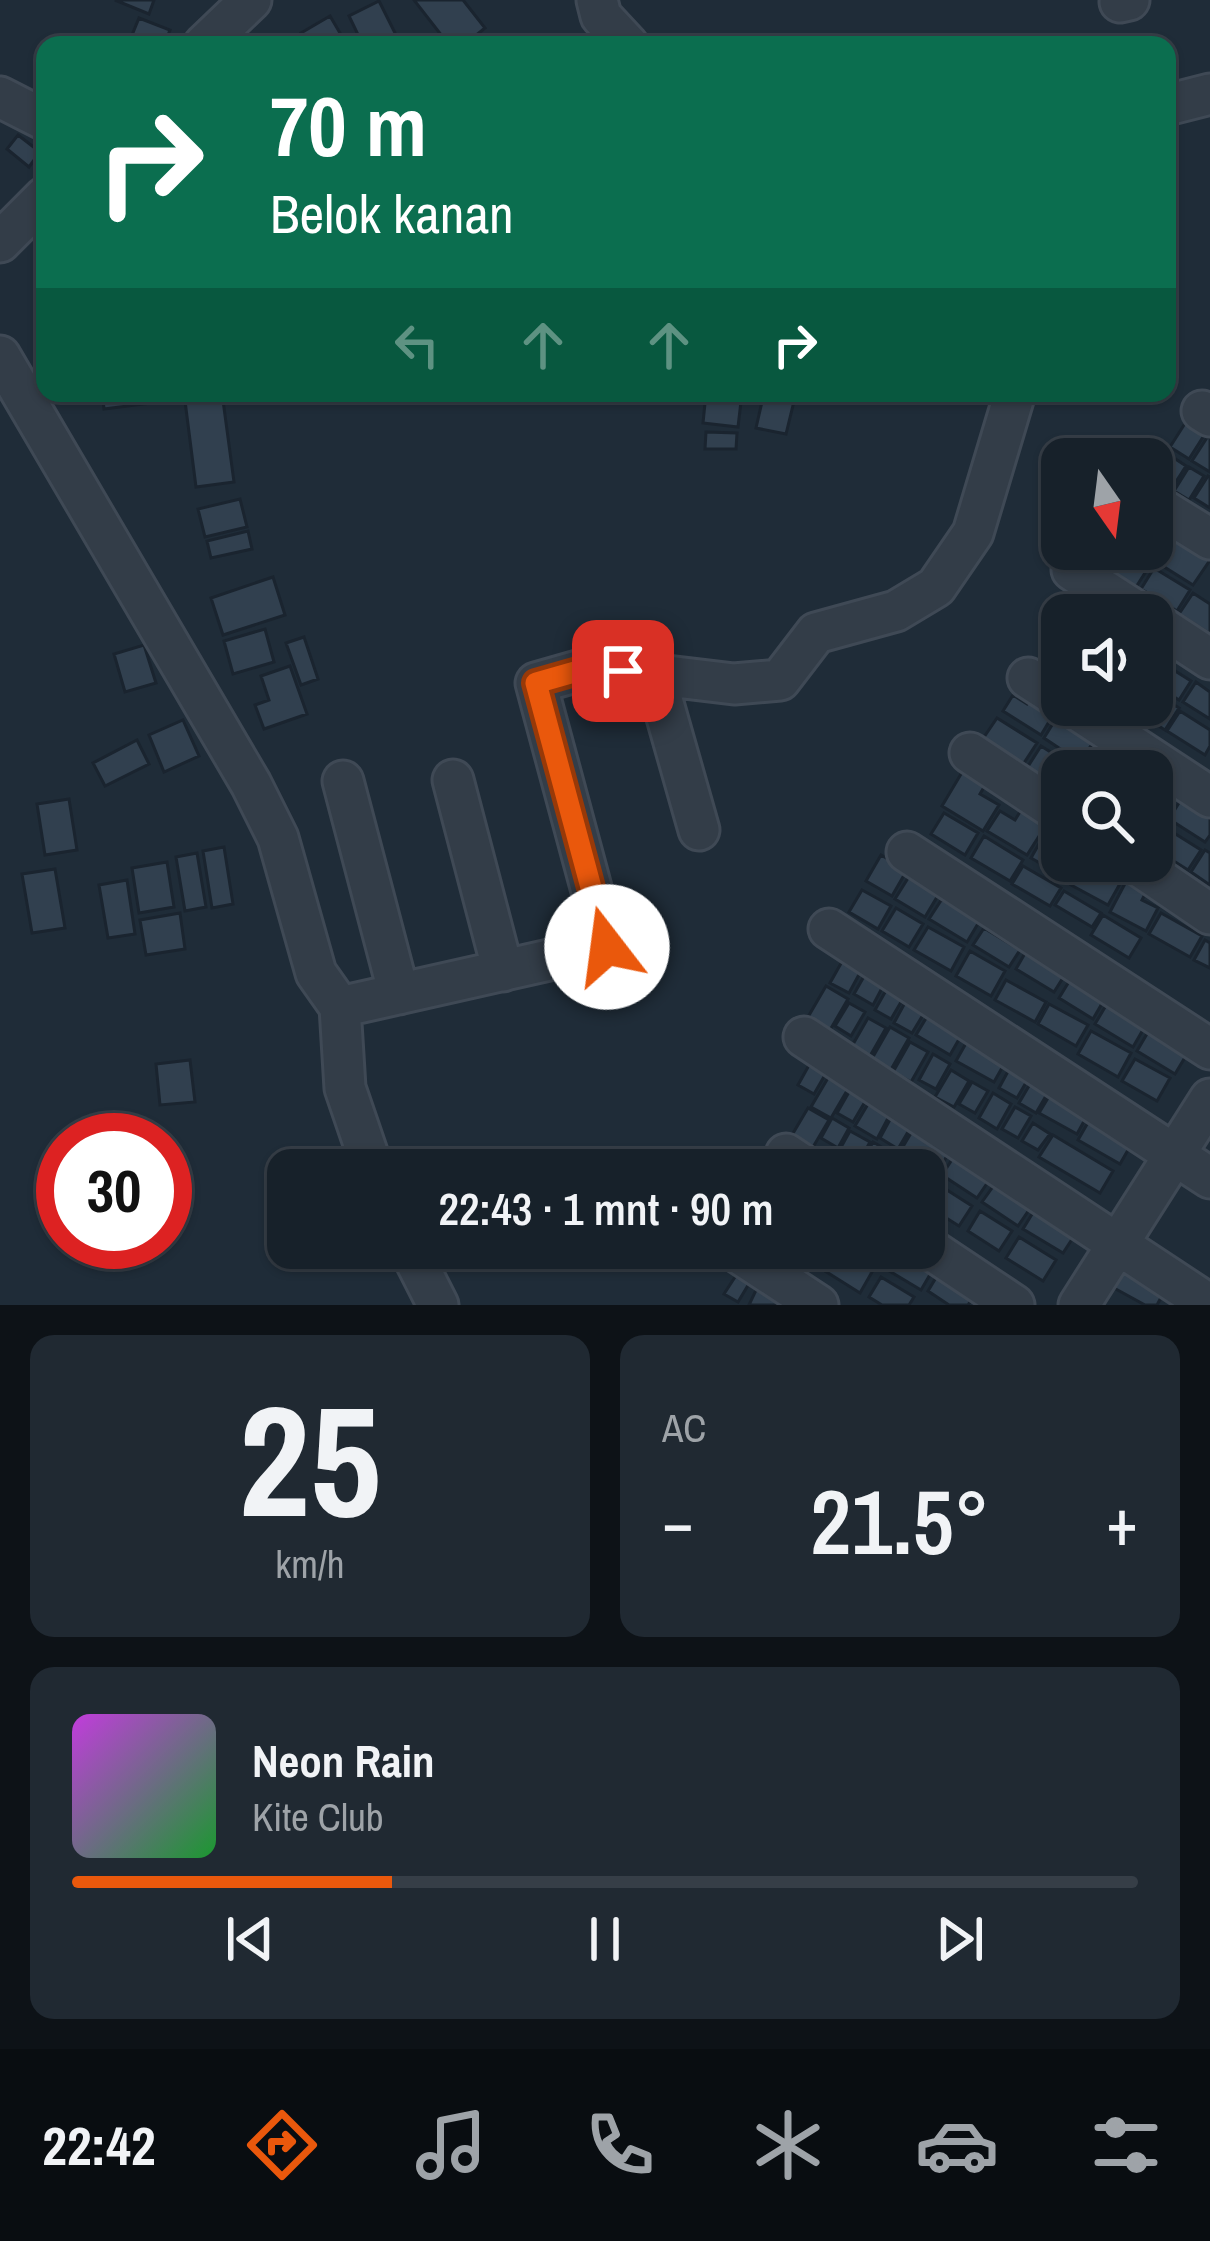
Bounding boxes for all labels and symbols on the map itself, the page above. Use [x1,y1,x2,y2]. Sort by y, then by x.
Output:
north arrow [1041,438,1173,570]
pin [572,620,674,722]
position arrow [544,884,670,1010]
speed limit sign: 30 [36,1113,192,1269]

